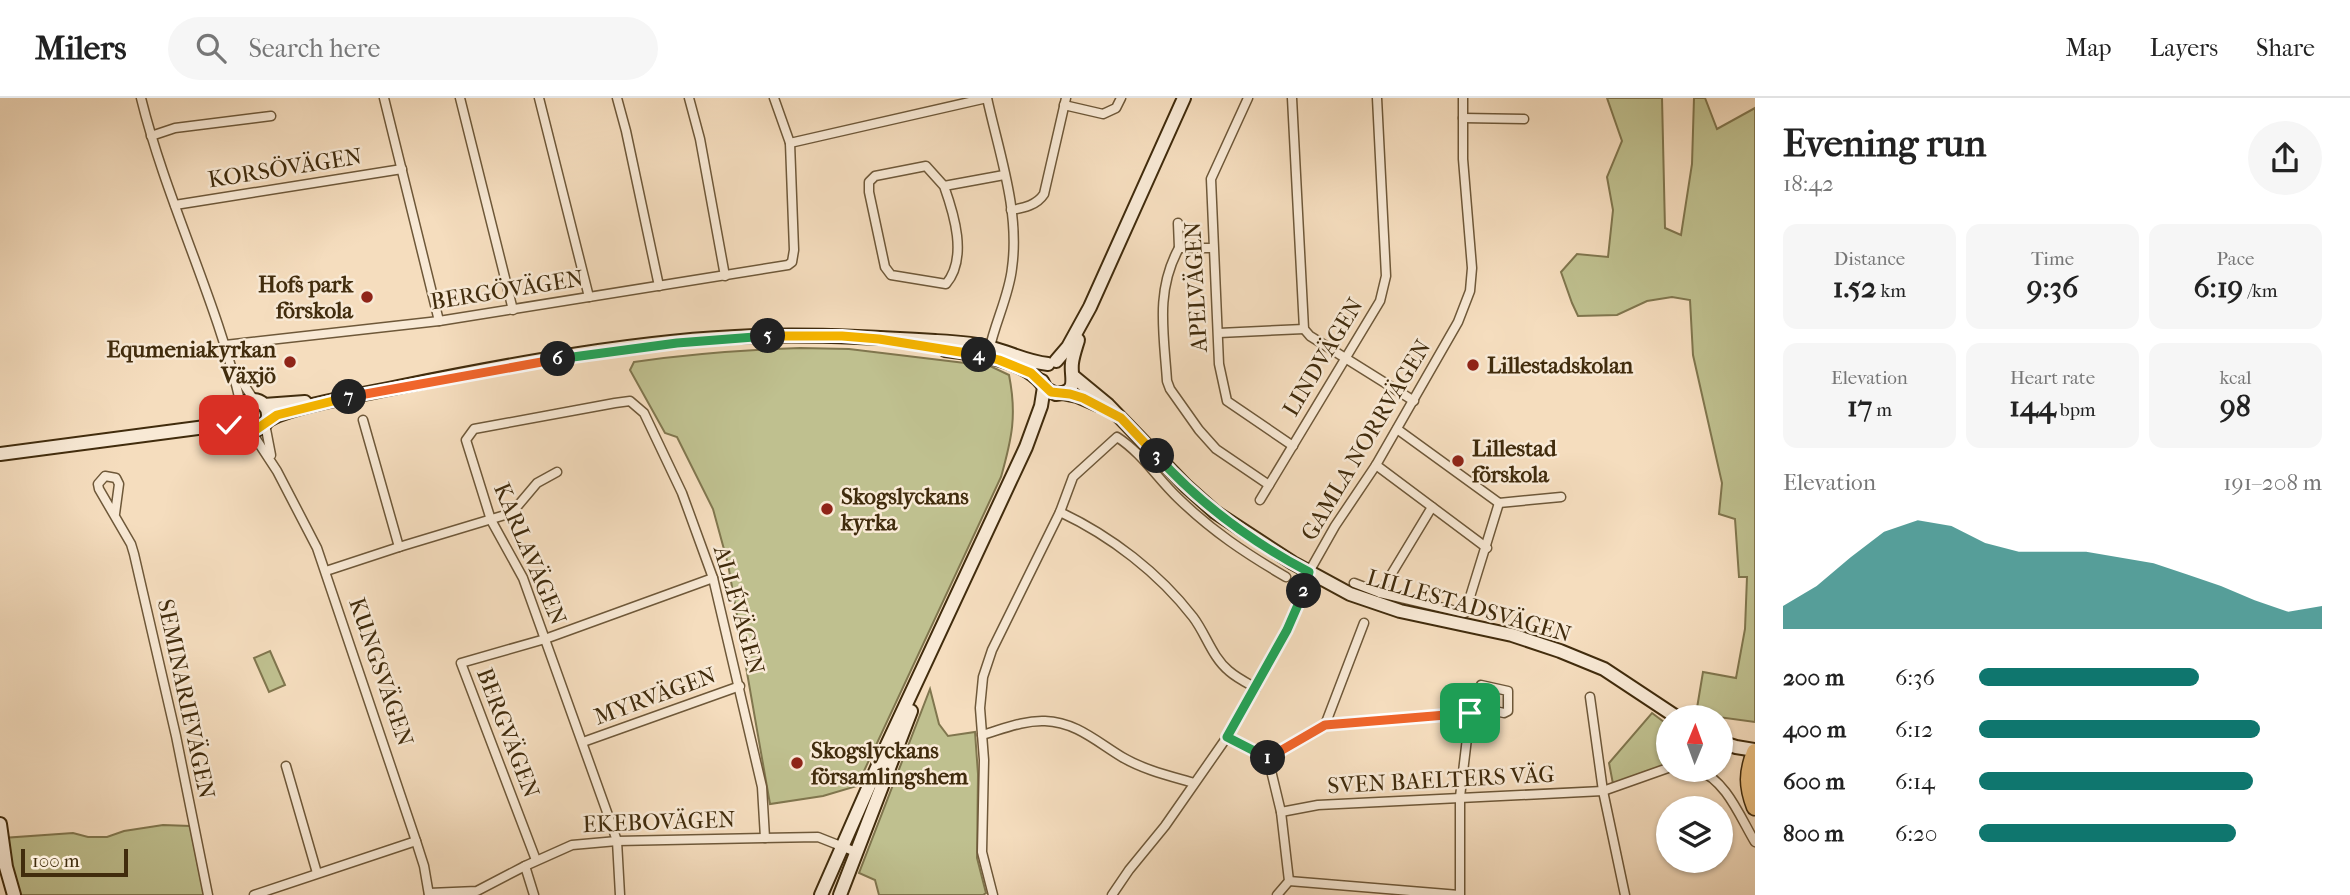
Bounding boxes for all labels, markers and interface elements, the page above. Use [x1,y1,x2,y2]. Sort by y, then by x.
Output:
search box [168,17,658,80]
text: Milers [35,29,126,68]
icon: search [192,29,230,67]
text: Search here [248,33,380,64]
text: Map [2066,34,2112,62]
text: Layers [2150,34,2218,62]
text: Share [2256,34,2315,62]
text: Evening run [1783,121,1986,166]
button: share [2248,121,2322,195]
street label: KORSÖVÄGEN [206,142,364,194]
text: 18:42 [1783,170,1834,197]
street label: APELVÄGEN [1179,221,1213,354]
text: Distance [1834,248,1905,270]
text: Time [2031,248,2074,270]
text: Pace [2217,248,2254,270]
street label: BERGÖVÄGEN [429,265,585,315]
text: 1.52 [1833,270,1877,305]
text: 9:36 [2027,270,2078,305]
text: 6:19 [2193,270,2243,305]
place label: Hofs park förskola [258,271,354,324]
text: km [1877,280,1906,302]
text: /km [2243,280,2278,302]
marker: Hofs park förskola [359,289,375,305]
street label: LINDVÄGEN [1277,293,1369,421]
pin: 5 [750,318,786,354]
text: 5 [763,324,772,346]
street label: GAMLA NORRVÄGEN [1295,335,1437,545]
place label: Equmeniakyrkan Växjö [106,336,277,389]
pin: 4 [962,338,996,372]
pin: 6 [540,342,576,376]
text: 4 [973,343,984,365]
text: 6 [552,347,563,369]
place label: Lillestadskolan [1487,352,1634,379]
marker: Equmeniakyrkan Växjö [282,354,298,370]
marker: Lillestadskolan [1465,357,1481,373]
text: Elevation [1831,367,1908,389]
text: Heart rate [2010,367,2095,389]
text: kcal [2220,367,2251,389]
pin: 7 [332,380,366,414]
text: 7 [344,385,353,407]
text: 17 [1847,389,1872,424]
text: 144 [2009,389,2056,424]
text: 98 [2220,389,2251,424]
pin [199,395,259,455]
text: m [1872,399,1892,421]
text: bpm [2056,399,2096,421]
icon: check [210,406,248,444]
place label: Lillestad förskola [1471,435,1558,488]
pin: 3 [1140,438,1174,474]
text: 3 [1153,444,1160,466]
marker: Lillestad förskola [1450,453,1466,469]
text: Elevation [1783,469,1876,496]
text: 191–208 m [2223,469,2322,496]
street label: KARLAVÄGEN [488,479,572,629]
place label: Skogslyckans kyrka [840,483,969,536]
marker: Skogslyckans kyrka [819,501,835,517]
street label: ALLÉVÄGEN [707,542,770,677]
street label: LILLESTADSVÄGEN [1364,564,1574,648]
pin: 2 [1286,574,1322,608]
text: 2 [1299,579,1308,601]
street label: KUNGSVÄGEN [343,594,419,750]
street label: SEMINARIEVÄGEN [152,597,220,801]
street label: MYRVÄGEN [590,661,720,731]
street label: BERGVÄGEN [471,664,545,802]
text: 200 m [1783,664,1844,691]
text: 6:36 [1895,664,1935,691]
pin [1440,683,1500,743]
icon: arrive [1451,694,1489,732]
north arrow [1656,705,1732,782]
map controls [1656,705,1733,873]
text: 400 m [1783,716,1846,743]
text: 6:12 [1895,716,1933,743]
place label: Skogslyckans församlingshem [810,737,969,790]
pin: 1 [1250,740,1286,776]
text: 1 [1264,746,1271,768]
marker: Skogslyckans församlingshem [789,755,805,771]
street label: SVEN BAELTERS VÄG [1327,761,1555,799]
text: 600 m [1783,768,1845,795]
text: 6:14 [1895,768,1935,795]
button: layers [1656,796,1733,873]
street label: EKEBOVÄGEN [582,806,736,838]
text: 800 m [1783,820,1844,847]
text: 6:20 [1895,820,1938,847]
scale bar [21,846,128,878]
text: 100 m [32,850,80,872]

